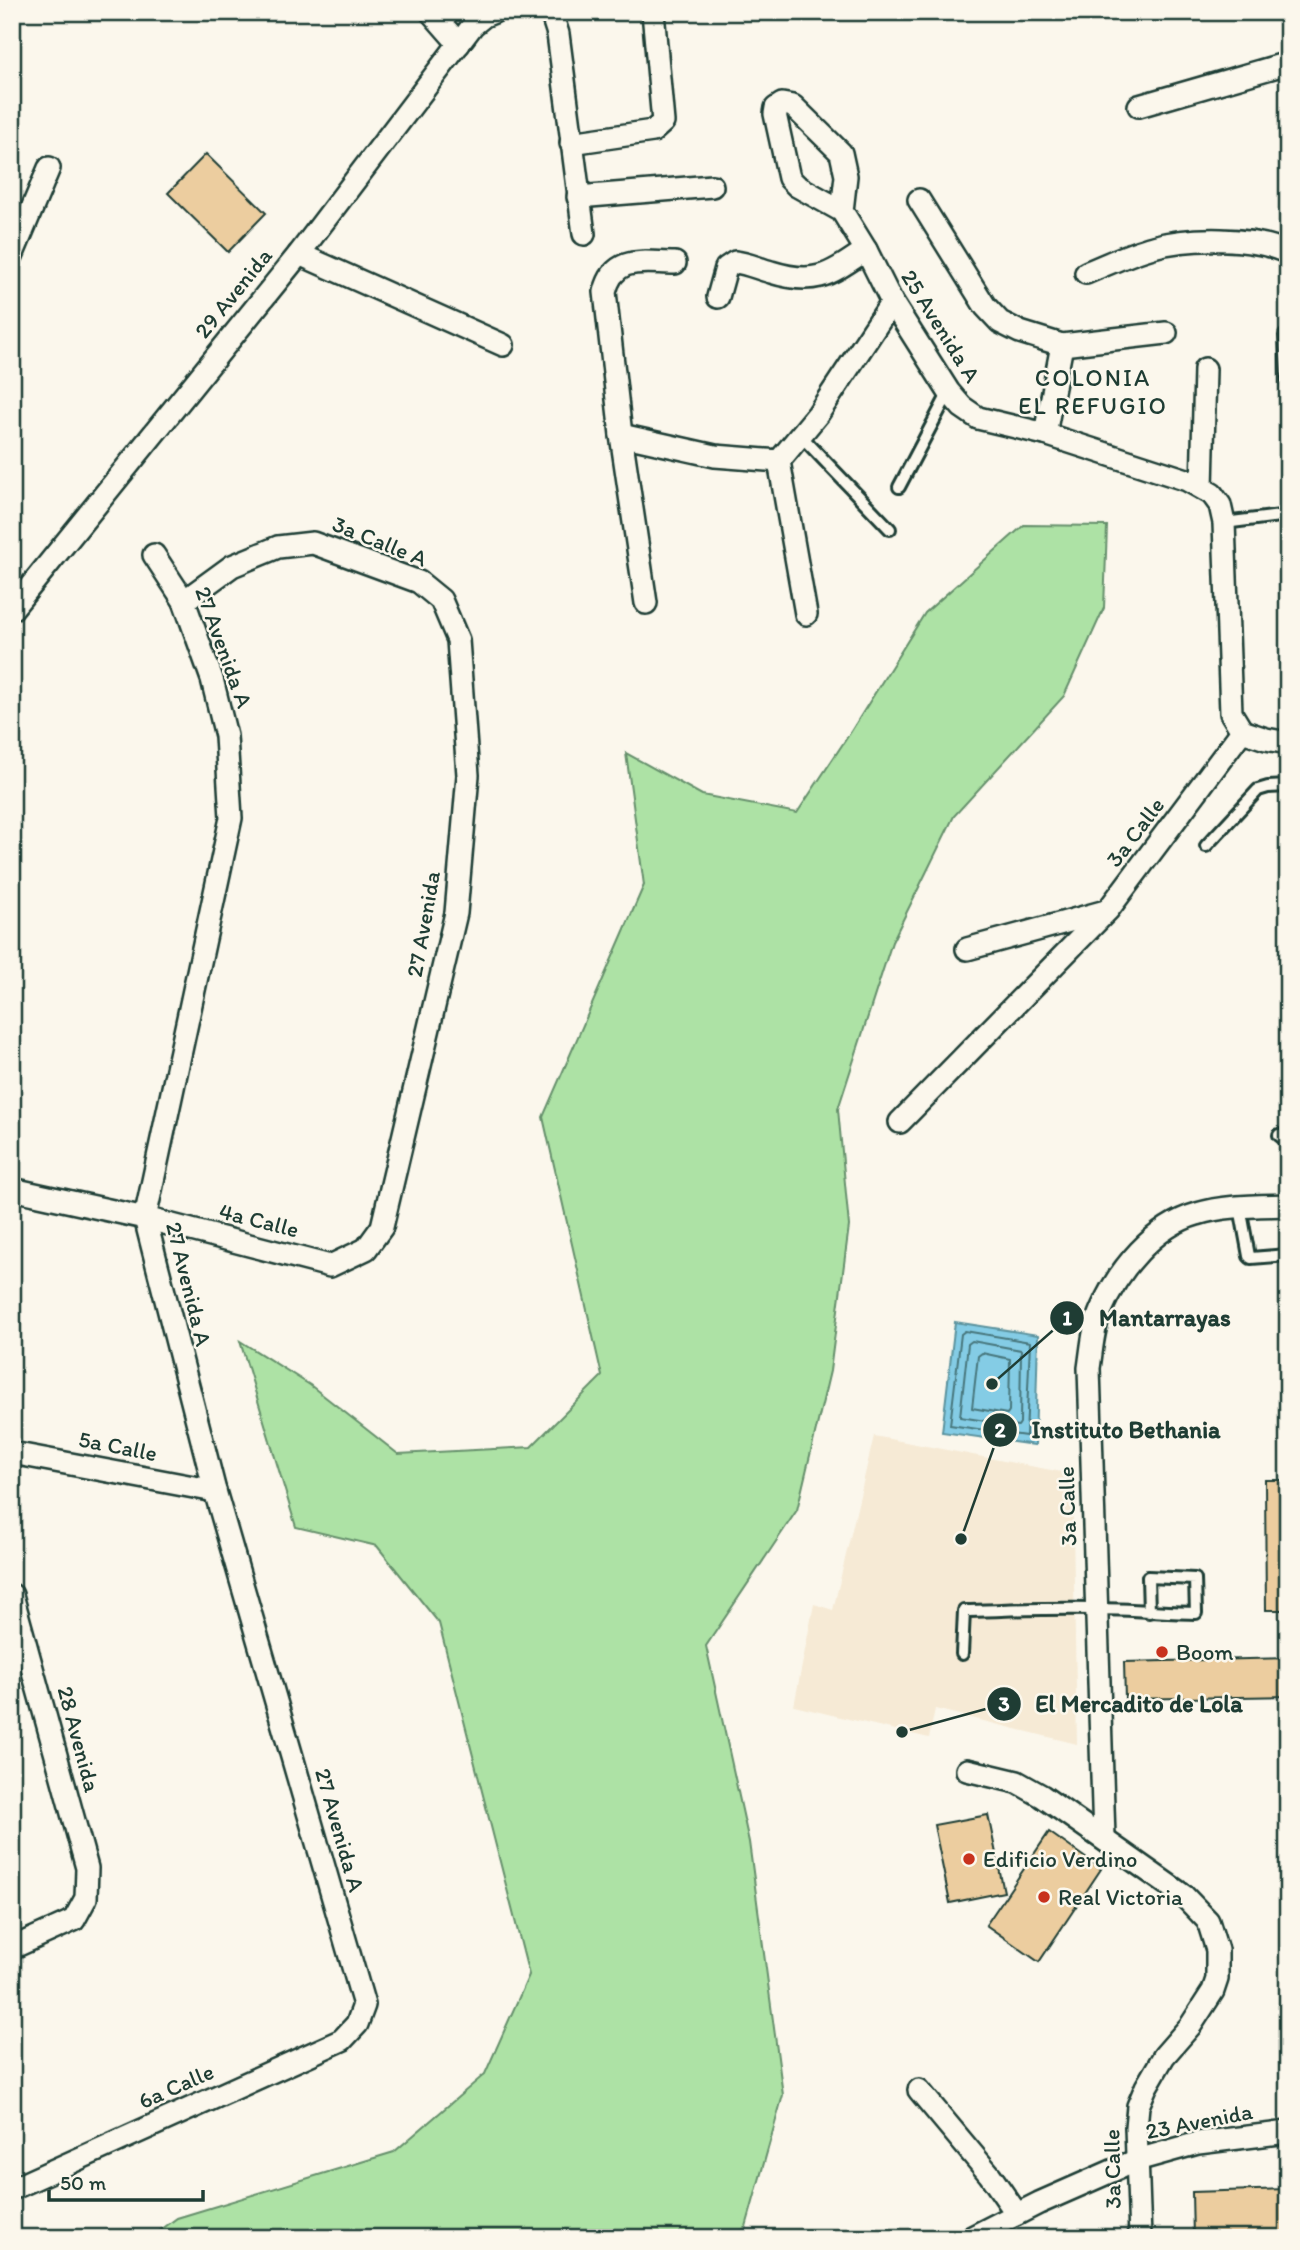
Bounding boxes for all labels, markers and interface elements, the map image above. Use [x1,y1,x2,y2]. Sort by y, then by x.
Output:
street label: 29 Avenida [188,242,278,344]
street label: 25 Avenida A [895,264,987,388]
district label: COLONIA EL REFUGIO [1018,363,1168,420]
street label: 3a Calle A [328,509,432,573]
street label: 27 Avenida A [189,582,259,712]
street label: 3a Calle [1100,792,1170,872]
street label: 27 Avenida [400,869,446,979]
street label: 4a Calle [216,1197,302,1243]
street label: 27 Avenida A [160,1219,218,1349]
callout: Mantarrayas [1050,1295,1245,1340]
text: Mantarrayas [1099,1303,1231,1333]
text: 1 [1062,1305,1072,1330]
callout: Instituto Bethania [983,1407,1235,1452]
text: Instituto Bethania [1031,1415,1221,1444]
text: 2 [994,1417,1006,1442]
street label: 5a Calle [76,1425,160,1467]
street label: 3a Calle [1052,1466,1082,1546]
place label: Boom [1176,1638,1234,1666]
marker: Boom [1154,1644,1170,1660]
callout: El Mercadito de Lola [987,1681,1257,1726]
street label: 28 Avenida [51,1683,107,1795]
text: El Mercadito de Lola [1035,1689,1243,1718]
text: 3 [998,1691,1010,1716]
street label: 27 Avenida A [309,1765,371,1895]
place label: Edificio Verdino [983,1845,1137,1873]
marker: Edificio Verdino [961,1851,977,1867]
place label: Real Victoria [1058,1883,1183,1911]
marker: Real Victoria [1036,1889,1052,1905]
street label: 6a Calle [134,2057,218,2115]
street label: 23 Avenida [1143,2097,1255,2145]
street label: 3a Calle [1097,2129,1127,2209]
scale bar [49,2159,203,2203]
text: 50 m [60,2170,107,2195]

